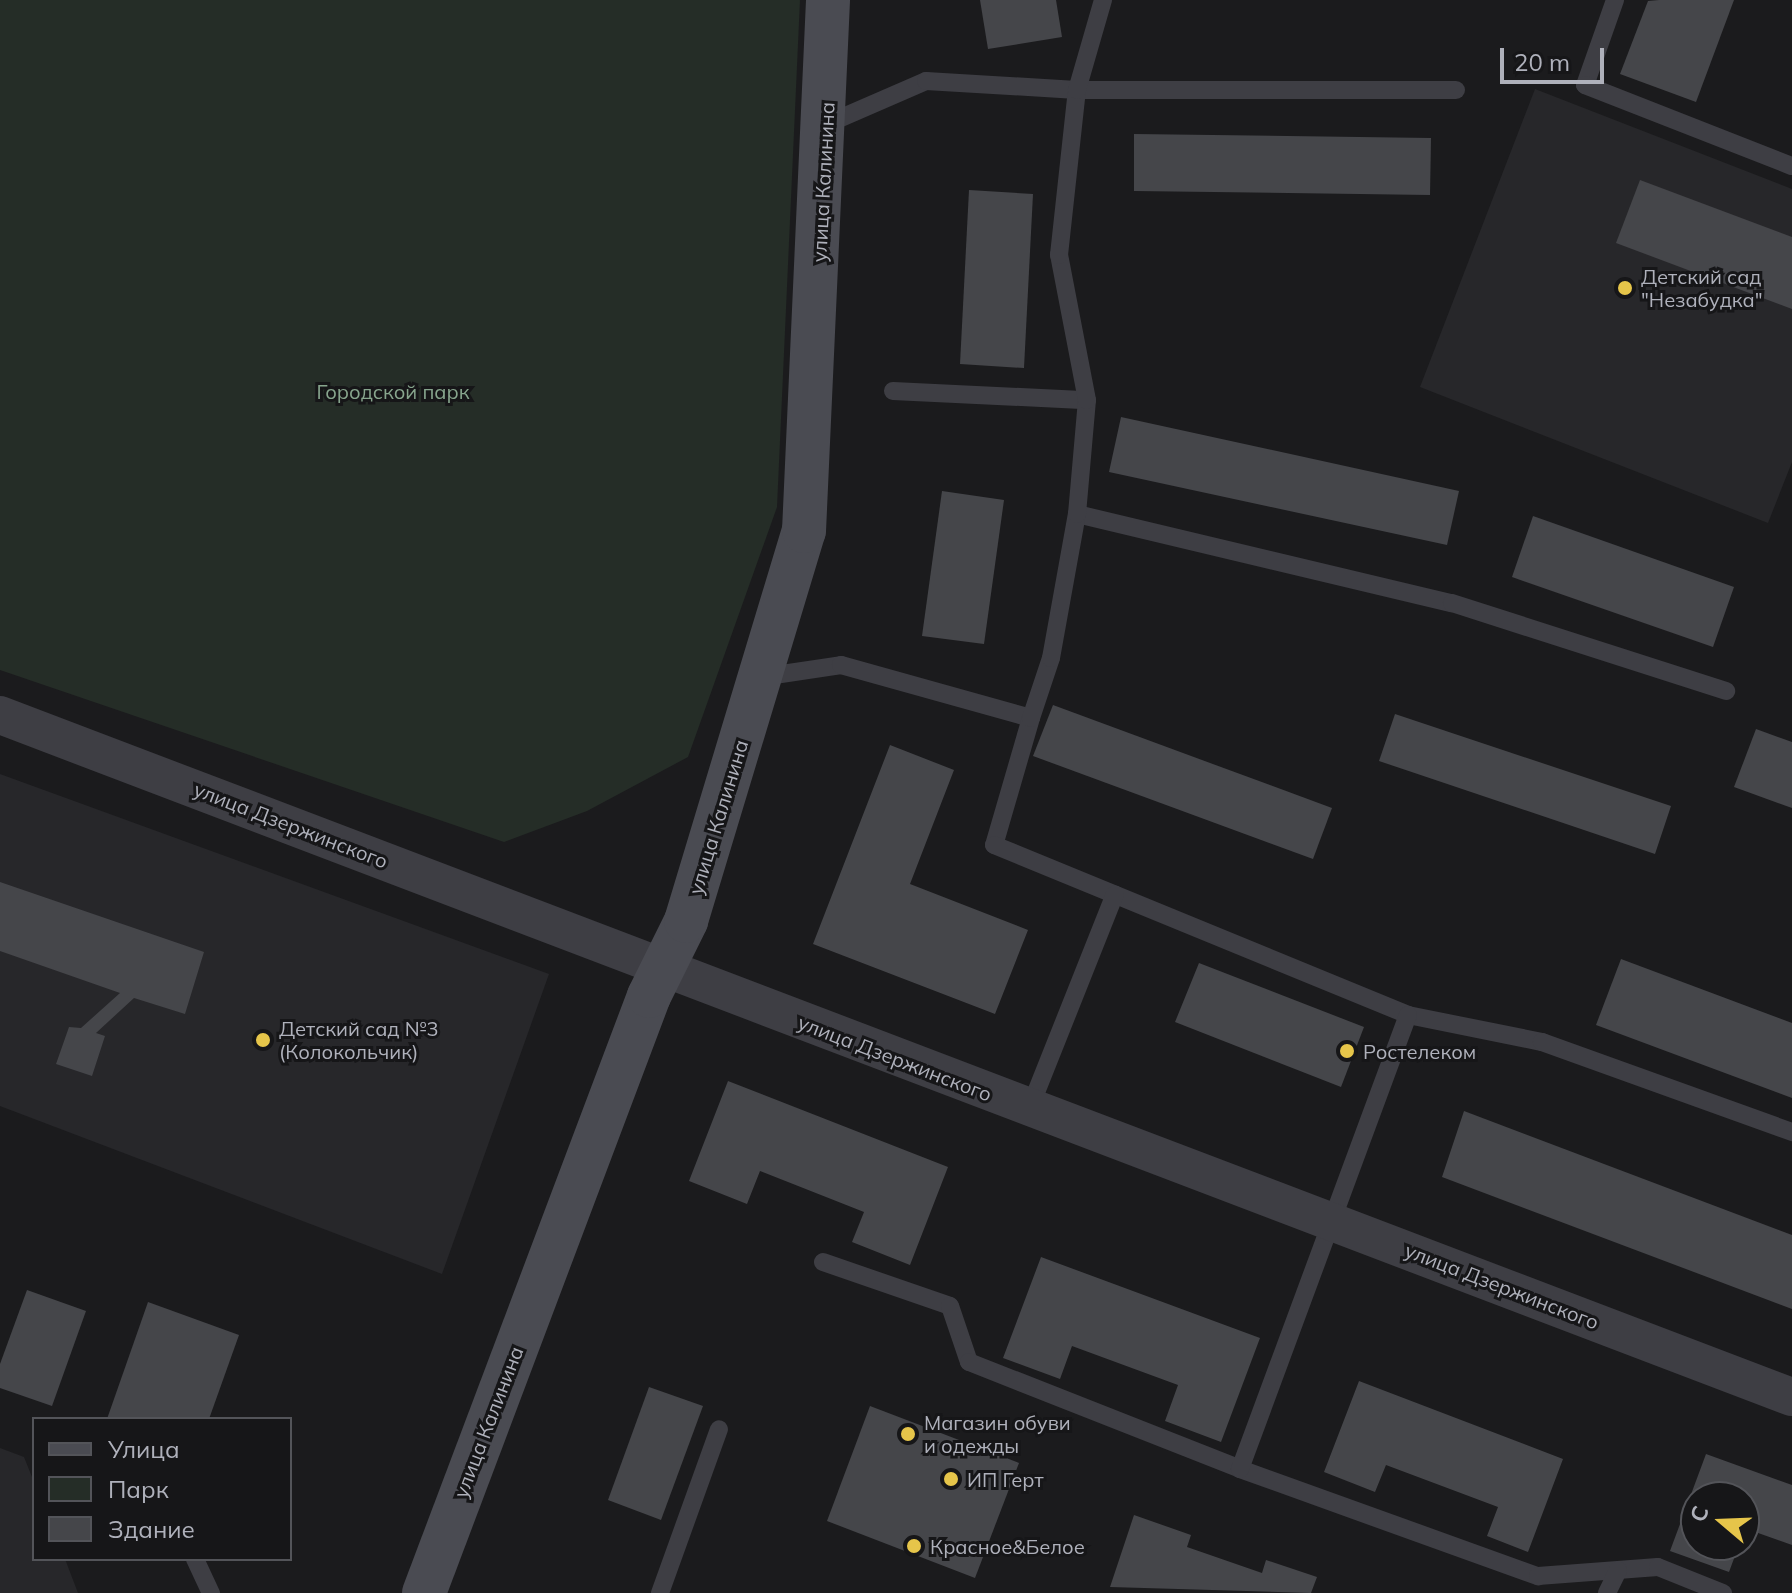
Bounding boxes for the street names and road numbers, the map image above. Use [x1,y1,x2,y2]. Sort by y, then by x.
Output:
street label: улица Калинина [807,101,839,263]
street label: улица Калинина [683,737,753,897]
street label: улица Дзержинского [191,777,391,873]
street label: улица Дзержинского [795,1010,995,1106]
street label: улица Дзержинского [1402,1238,1602,1334]
street label: улица Калинина [448,1343,528,1501]

